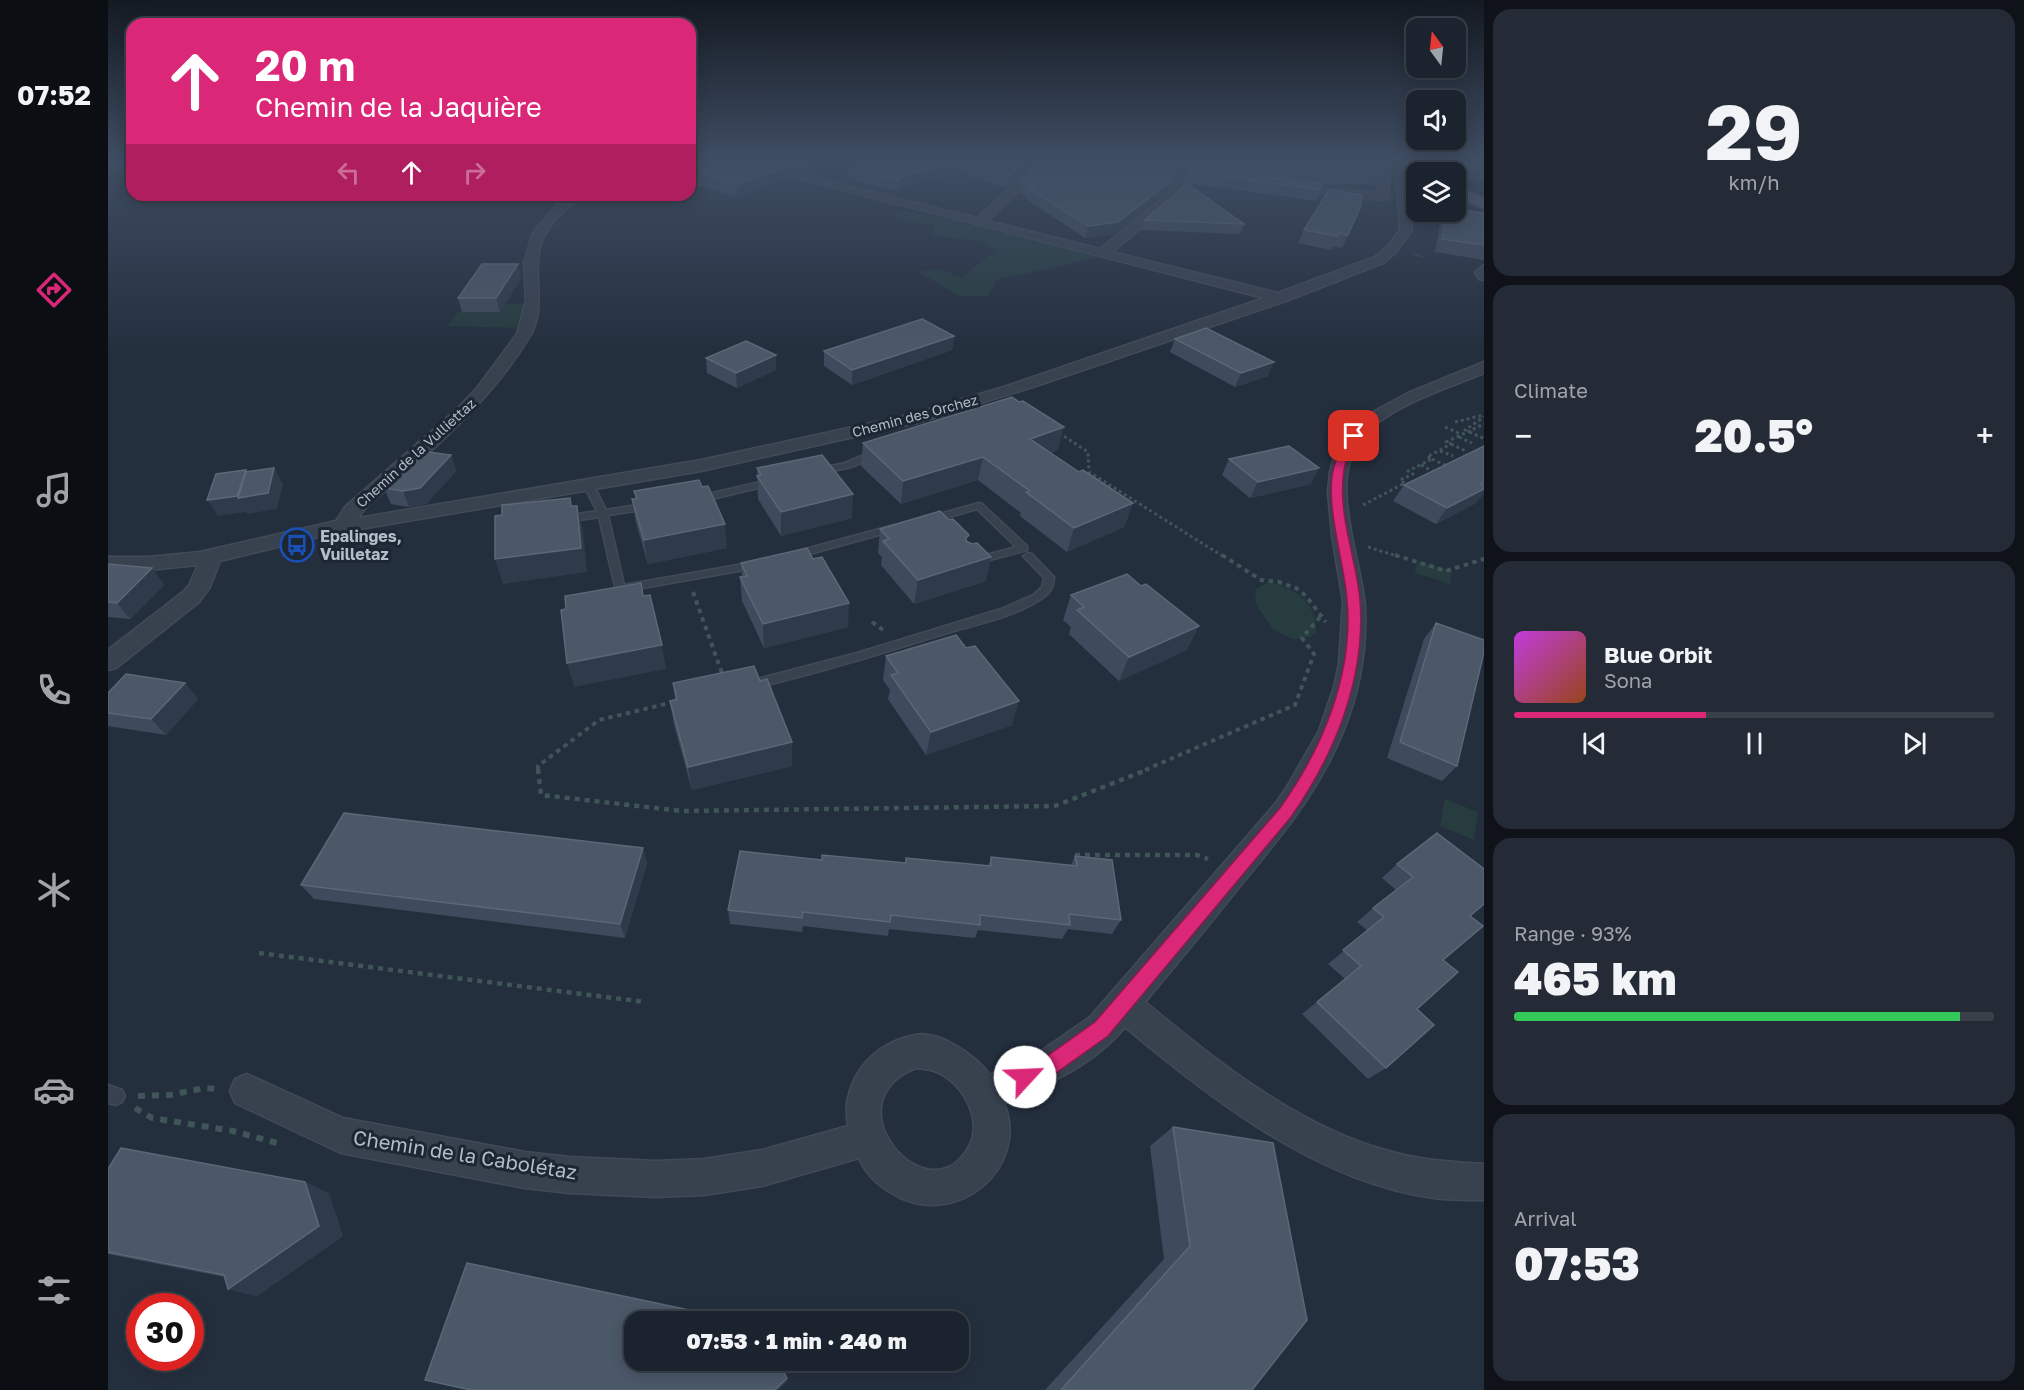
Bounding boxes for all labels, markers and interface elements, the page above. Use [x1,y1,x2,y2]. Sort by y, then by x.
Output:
north arrow [1406,18,1466,78]
map controls [1406,18,1466,222]
text: 20 m [255,40,355,90]
icon: ahead [156,42,234,120]
text: 07:52 [17,79,91,111]
text: 29 [1705,84,1803,177]
button: sound [1406,90,1466,150]
text: Chemin de la Jaquière [255,91,542,123]
icon: left [332,156,365,189]
icon: ahead [395,156,428,189]
icon: right [458,156,491,189]
button: layers [1406,162,1466,222]
text: km/h [1729,170,1779,194]
icon: directions [33,269,75,311]
text: Climate [1514,378,1588,402]
street label: Chemin des Orchez [850,391,980,440]
street label: Chemin de la Vulliettaz [352,395,479,511]
text: 20.5° [1695,408,1813,462]
pin [1328,410,1379,461]
text: − [1514,416,1532,455]
text: + [1976,416,1994,455]
icon: arrive [1337,419,1370,452]
icon: music [33,469,75,511]
place label: Epalinges, Vuilletaz [320,526,402,564]
bus stop icon: Epalinges, Vuilletaz [279,527,315,563]
text: Blue Orbit [1604,641,1712,668]
text: Sona [1604,668,1652,692]
icon: phone [33,669,75,711]
icon: previous [1578,727,1611,760]
icon: pause [1738,727,1771,760]
icon: next [1898,727,1931,760]
icon: climate [33,869,75,911]
text: Range · 93% [1514,921,1632,945]
text: 465 km [1514,951,1677,1005]
position arrow [993,1045,1057,1109]
icon: car [33,1069,75,1111]
street label: Chemin de la Cabolétaz [352,1124,579,1184]
text: Arrival [1514,1206,1577,1230]
text: 07:53 [1514,1236,1640,1290]
icon: filters [33,1269,75,1311]
speed limit sign: 30 [126,1293,204,1371]
text: 07:53 · 1 min · 240 m [686,1327,907,1354]

